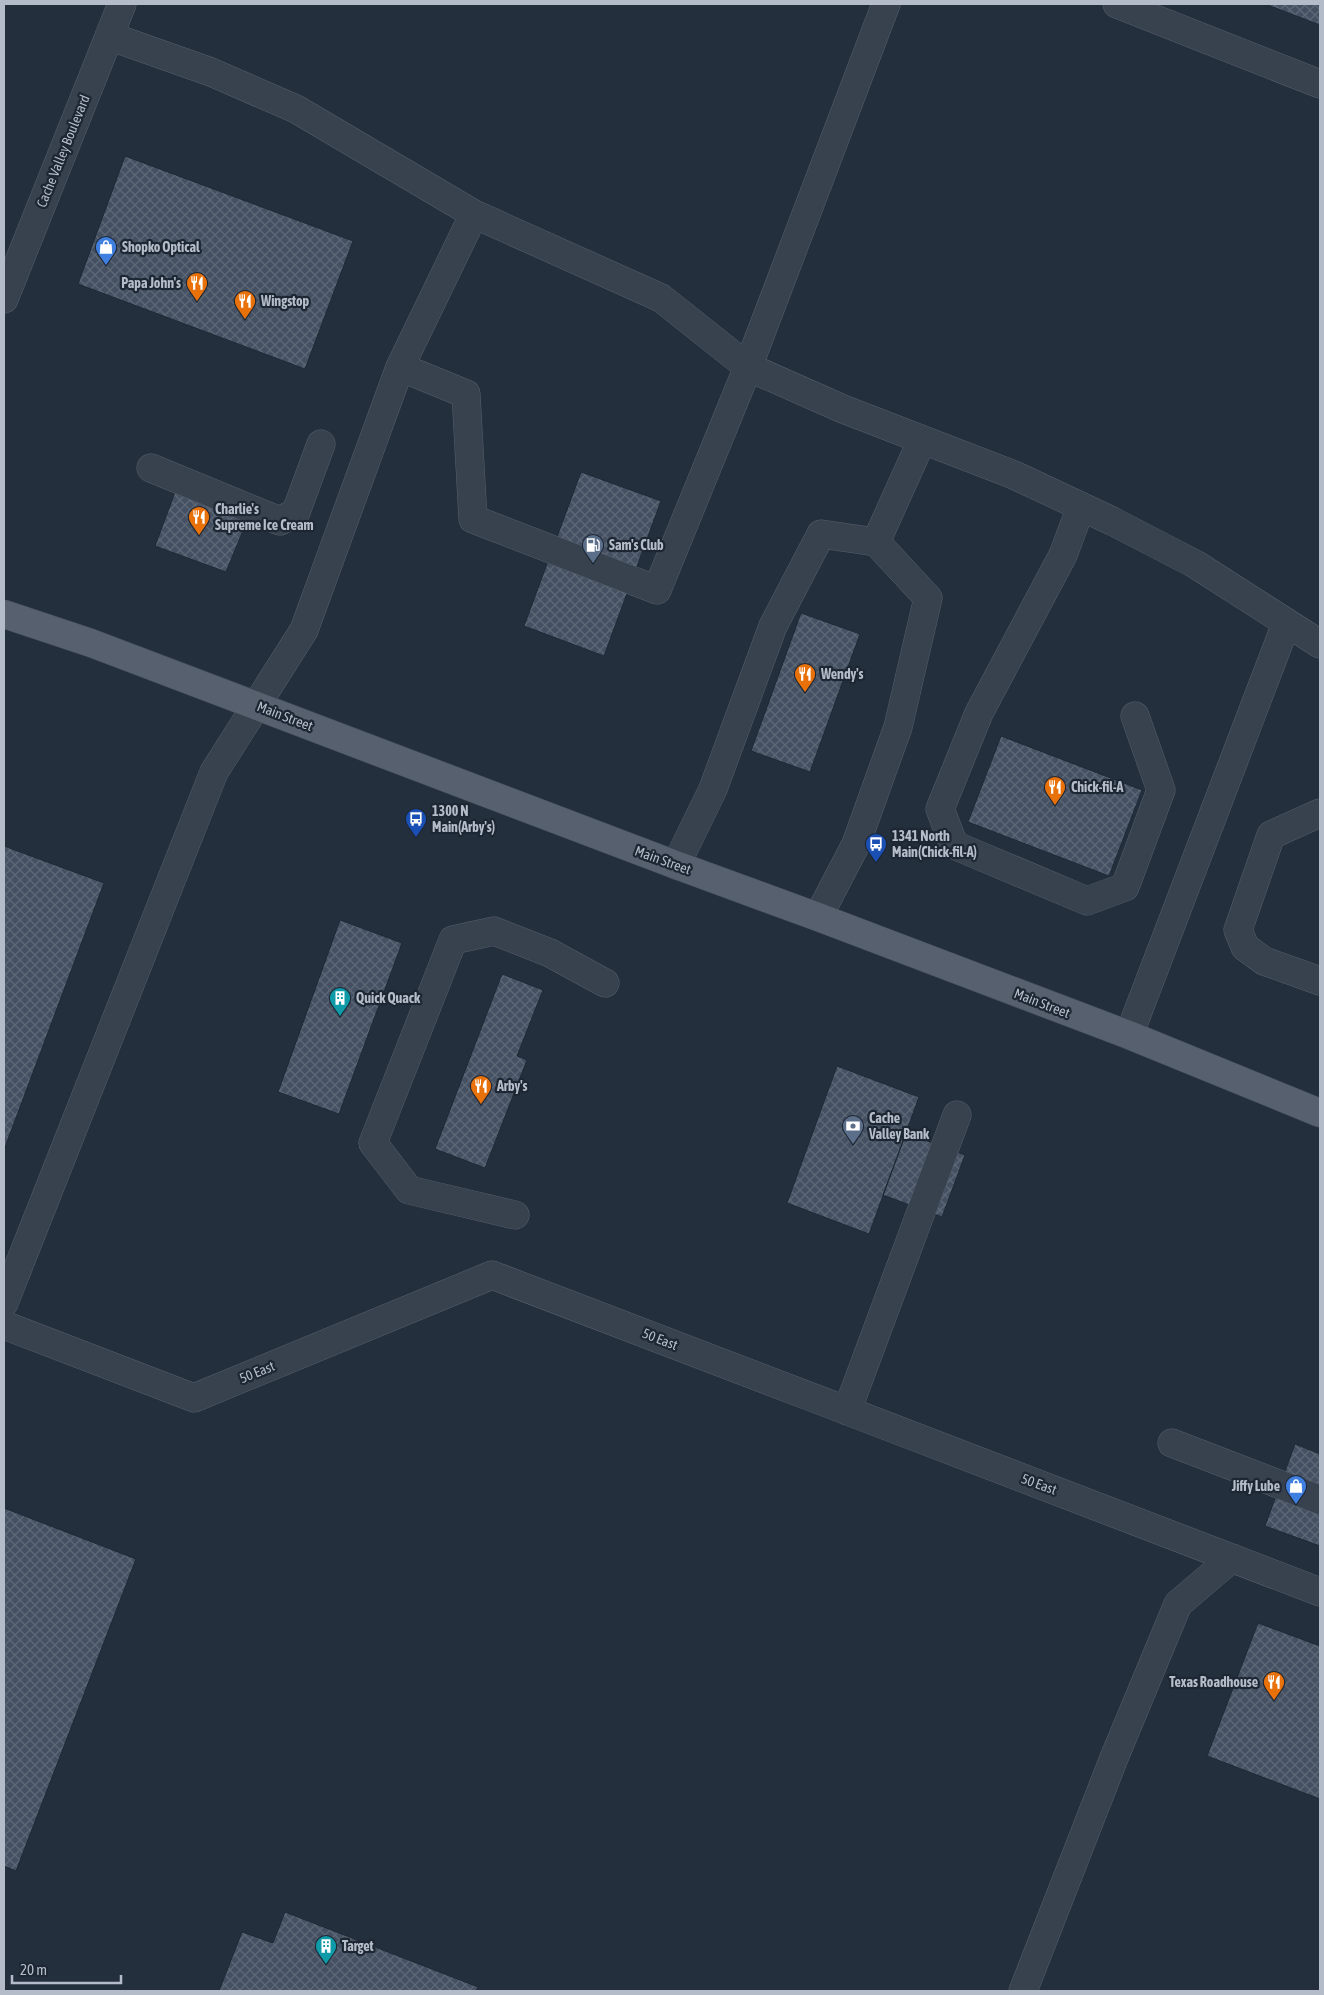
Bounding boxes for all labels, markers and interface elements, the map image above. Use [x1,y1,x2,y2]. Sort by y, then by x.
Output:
street label: Cache Valley Boulevard [33,92,93,210]
shop icon: Shopko Optical [94,235,118,266]
place label: Shopko Optical [122,239,200,255]
restaurant icon: Papa John's [185,271,209,302]
place label: Papa John's [121,275,181,291]
restaurant icon: Wingstop [233,289,257,320]
place label: Wingstop [260,293,310,309]
place label: Charlie's Supreme Ice Cream [215,501,314,533]
restaurant icon: Charlie's Supreme Ice Cream [187,505,211,536]
fuel station icon: Sam's Club [581,533,605,564]
place label: Sam's Club [609,537,664,553]
restaurant icon: Wendy's [793,662,817,693]
place label: Wendy's [820,666,864,682]
street label: Main Street [255,698,315,734]
restaurant icon: Chick-fil-A [1043,775,1067,806]
place label: Chick-fil-A [1071,779,1123,795]
place label: 1300 N Main(Arby's) [432,803,495,835]
bus stop icon: 1300 N Main(Arby's) [404,807,428,838]
place label: 1341 North Main(Chick-fil-A) [892,828,977,860]
bus stop icon: 1341 North Main(Chick-fil-A) [864,832,888,863]
street label: Main Street [633,842,693,878]
street label: Main Street [1012,985,1072,1021]
building icon: Quick Quack [328,986,352,1017]
place label: Quick Quack [356,990,421,1006]
restaurant icon: Arby's [469,1074,493,1105]
place label: Arby's [496,1078,528,1094]
place label: Cache Valley Bank [868,1110,930,1142]
bank icon: Cache Valley Bank [841,1114,865,1145]
street label: 50 East [640,1325,680,1353]
street label: 50 East [237,1358,277,1386]
street label: 50 East [1019,1470,1059,1498]
shop icon: Jiffy Lube [1284,1474,1308,1505]
place label: Jiffy Lube [1231,1478,1280,1494]
restaurant icon: Texas Roadhouse [1262,1670,1286,1701]
place label: Texas Roadhouse [1169,1674,1258,1690]
building icon: Target [314,1934,338,1965]
place label: Target [342,1938,374,1954]
scale bar [12,1952,121,1984]
text: 20 m [20,1961,47,1978]

